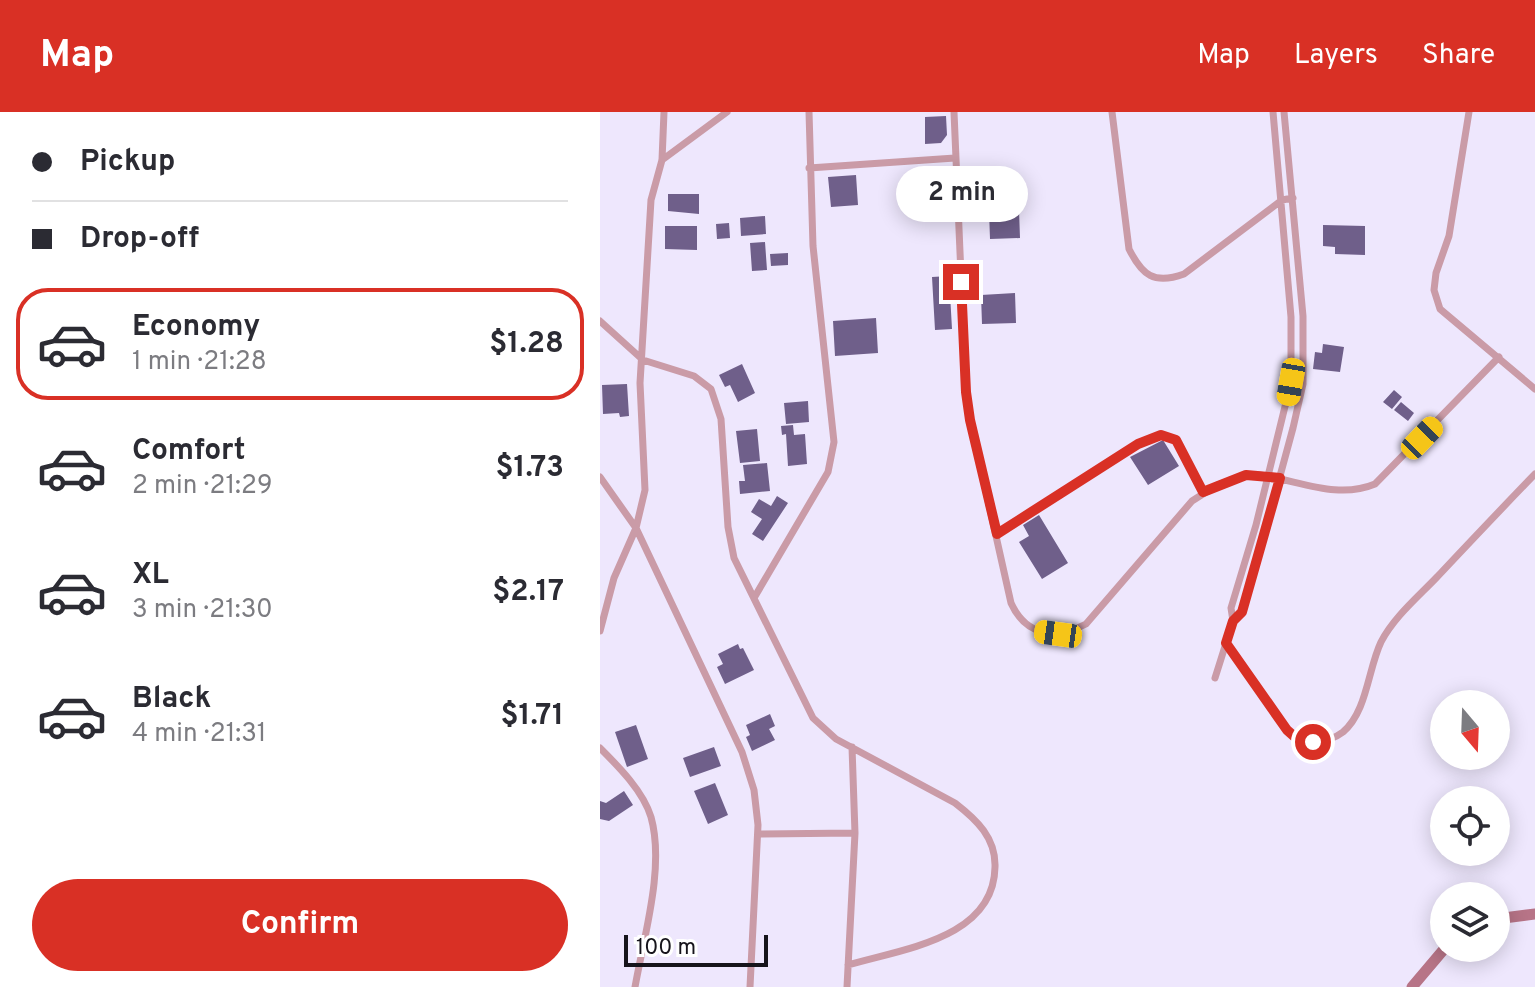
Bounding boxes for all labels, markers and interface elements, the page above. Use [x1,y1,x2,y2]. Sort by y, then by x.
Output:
text: Map [40,32,114,81]
text: Map [1197,38,1250,74]
text: Layers [1294,38,1378,74]
text: Share [1422,38,1495,74]
text: Pickup [80,144,175,181]
callout: 2 min [895,166,1027,222]
text: 2 min [928,177,996,210]
text: Drop-off [80,221,199,258]
route end [943,264,979,300]
icon: car [36,308,108,380]
text: Economy [132,309,260,346]
text: $1.28 [489,326,564,363]
text: 1 min · 21:28 [132,346,267,379]
car [1275,356,1307,408]
car [1397,412,1447,464]
icon: car [36,432,108,504]
text: Comfort [132,433,245,470]
text: $1.73 [495,450,564,487]
text: 2 min · 21:29 [132,470,272,503]
icon: car [36,556,108,628]
text: XL [132,557,169,594]
text: $2.17 [492,574,564,611]
text: 3 min · 21:30 [132,594,273,627]
car [1033,619,1083,649]
icon: car [36,680,108,752]
text: Black [132,681,211,718]
north arrow [1430,690,1510,770]
map controls [1430,690,1510,962]
text: $1.71 [500,698,564,735]
text: 4 min · 21:31 [132,718,267,751]
route start [1295,724,1331,760]
button: locate [1430,786,1510,866]
button: Confirm [32,879,568,971]
button: layers [1430,882,1510,962]
scale bar [624,931,768,967]
text: 100 m [636,935,696,962]

